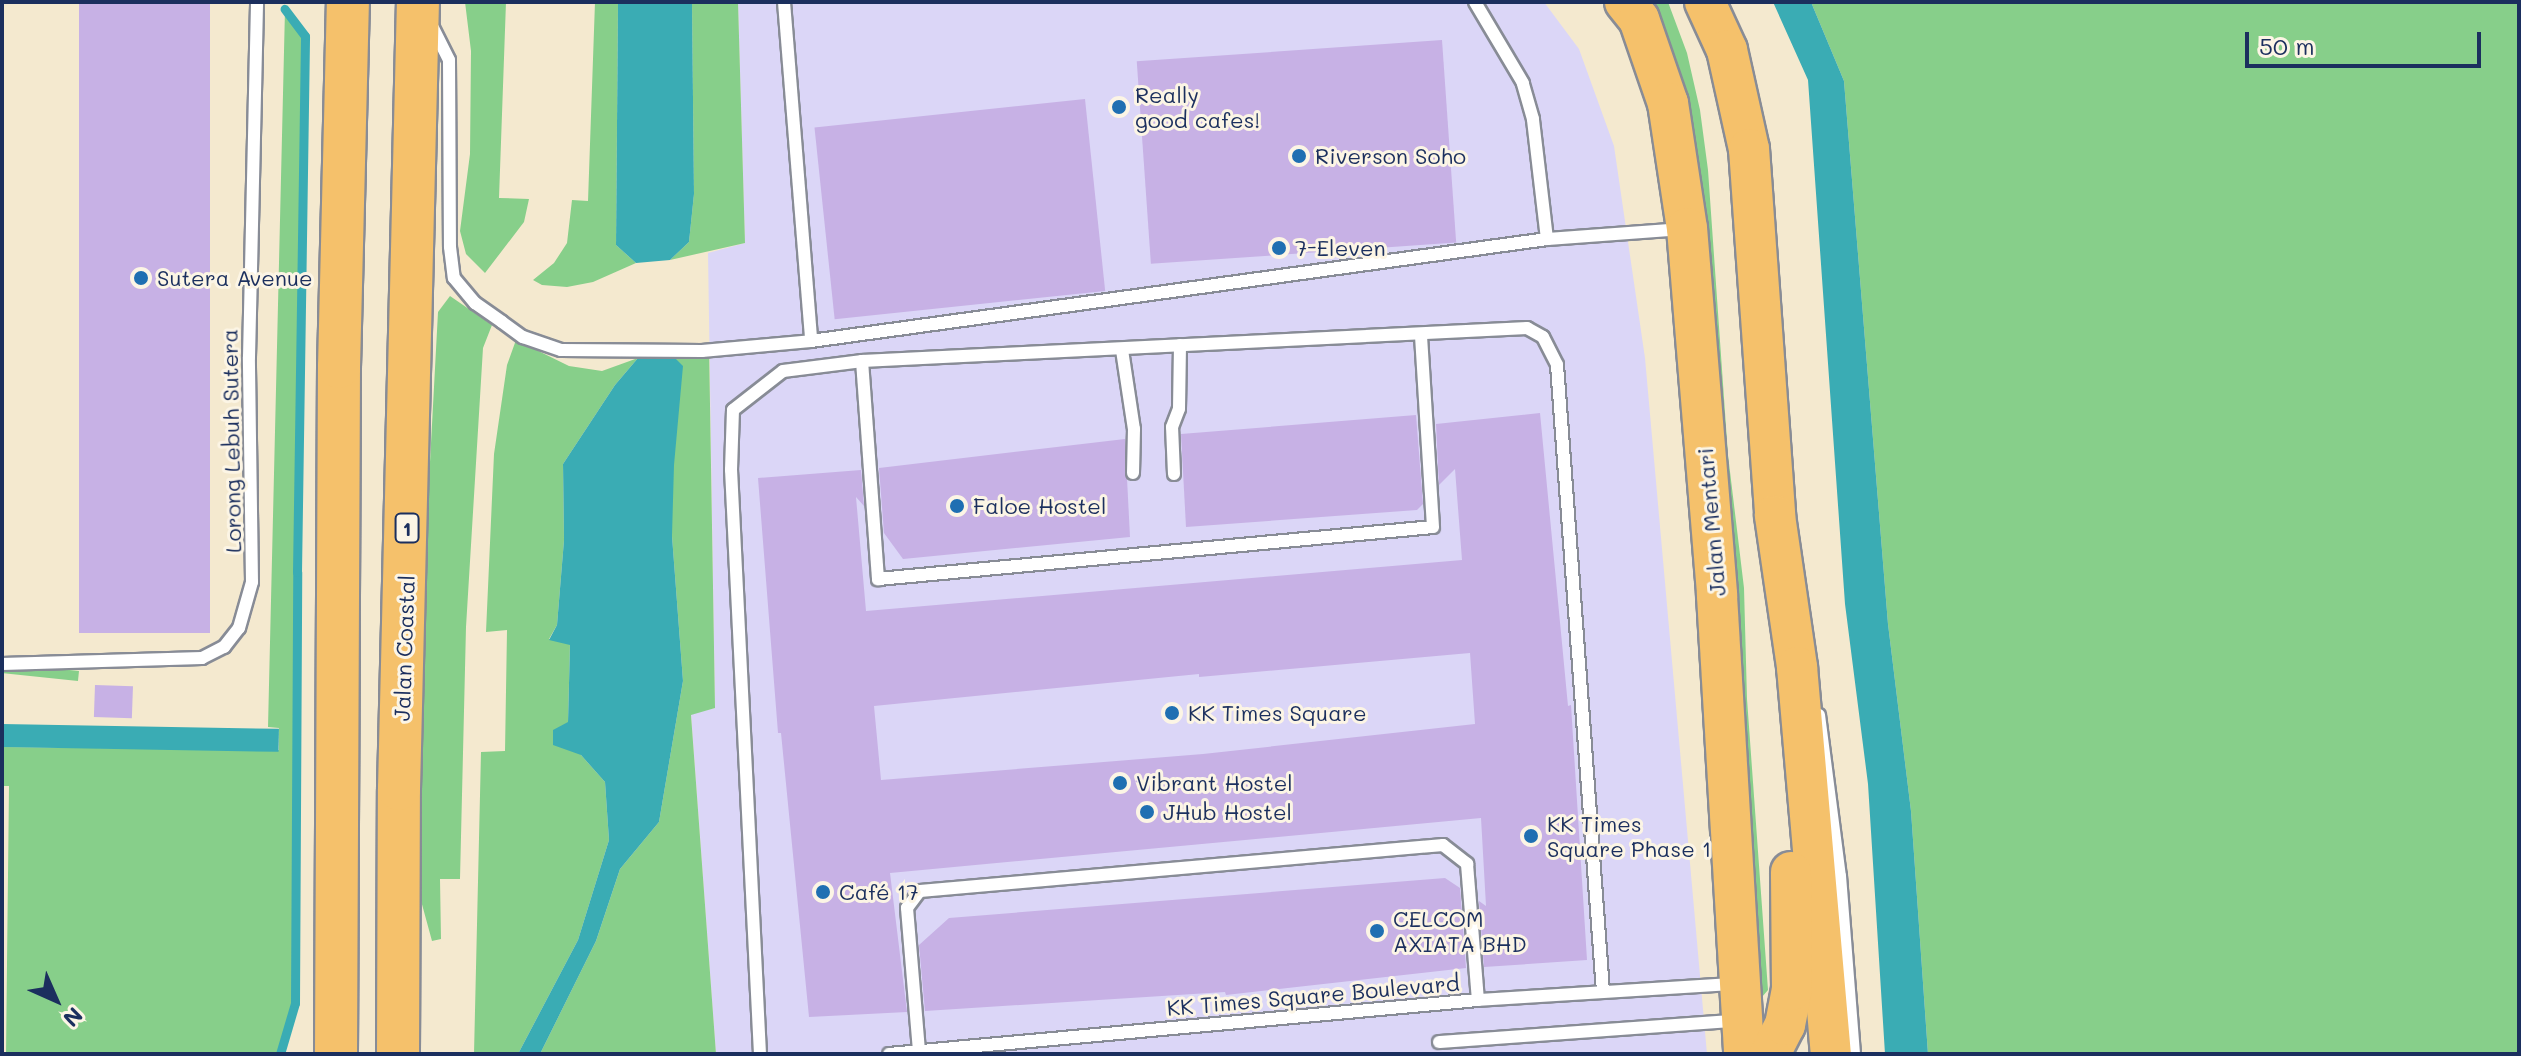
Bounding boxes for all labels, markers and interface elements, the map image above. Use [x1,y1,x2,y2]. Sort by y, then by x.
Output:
scale bar [2249,16,2485,66]
text: 50 m [2259,30,2315,61]
place label: Really good cafes! [1135,81,1260,132]
marker: Really good cafes! [1110,98,1128,116]
place label: Riverson Soho [1315,143,1466,169]
marker: Riverson Soho [1290,147,1308,165]
place label: 7-Eleven [1295,235,1386,261]
marker: 7-Eleven [1270,239,1288,257]
place label: Sutera Avenue [157,265,313,291]
marker: Sutera Avenue [132,269,150,287]
street label: Lorong Lebuh Sutera [216,329,246,553]
street label: Jalan Mentari [1691,447,1731,597]
place label: Faloe Hostel [973,493,1106,519]
marker: Faloe Hostel [948,497,966,515]
road number: 1 [393,512,421,544]
street label: Jalan Coastal [388,574,420,722]
place label: KK Times Square [1188,700,1367,726]
marker: KK Times Square [1163,704,1181,722]
place label: Vibrant Hostel [1136,770,1293,796]
marker: Vibrant Hostel [1111,774,1129,792]
place label: JHub Hostel [1163,799,1292,825]
marker: JHub Hostel [1138,803,1156,821]
place label: KK Times Square Phase 1 [1547,810,1712,862]
marker: KK Times Square Phase 1 [1522,827,1540,845]
place label: Café 17 [839,879,919,905]
marker: Café 17 [814,883,832,901]
place label: CELCOM AXIATA BHD [1393,905,1527,956]
marker: CELCOM AXIATA BHD [1368,922,1386,940]
north arrow [16,960,96,1040]
street label: KK Times Square Boulevard [1166,969,1460,1021]
text: N [57,1001,89,1033]

